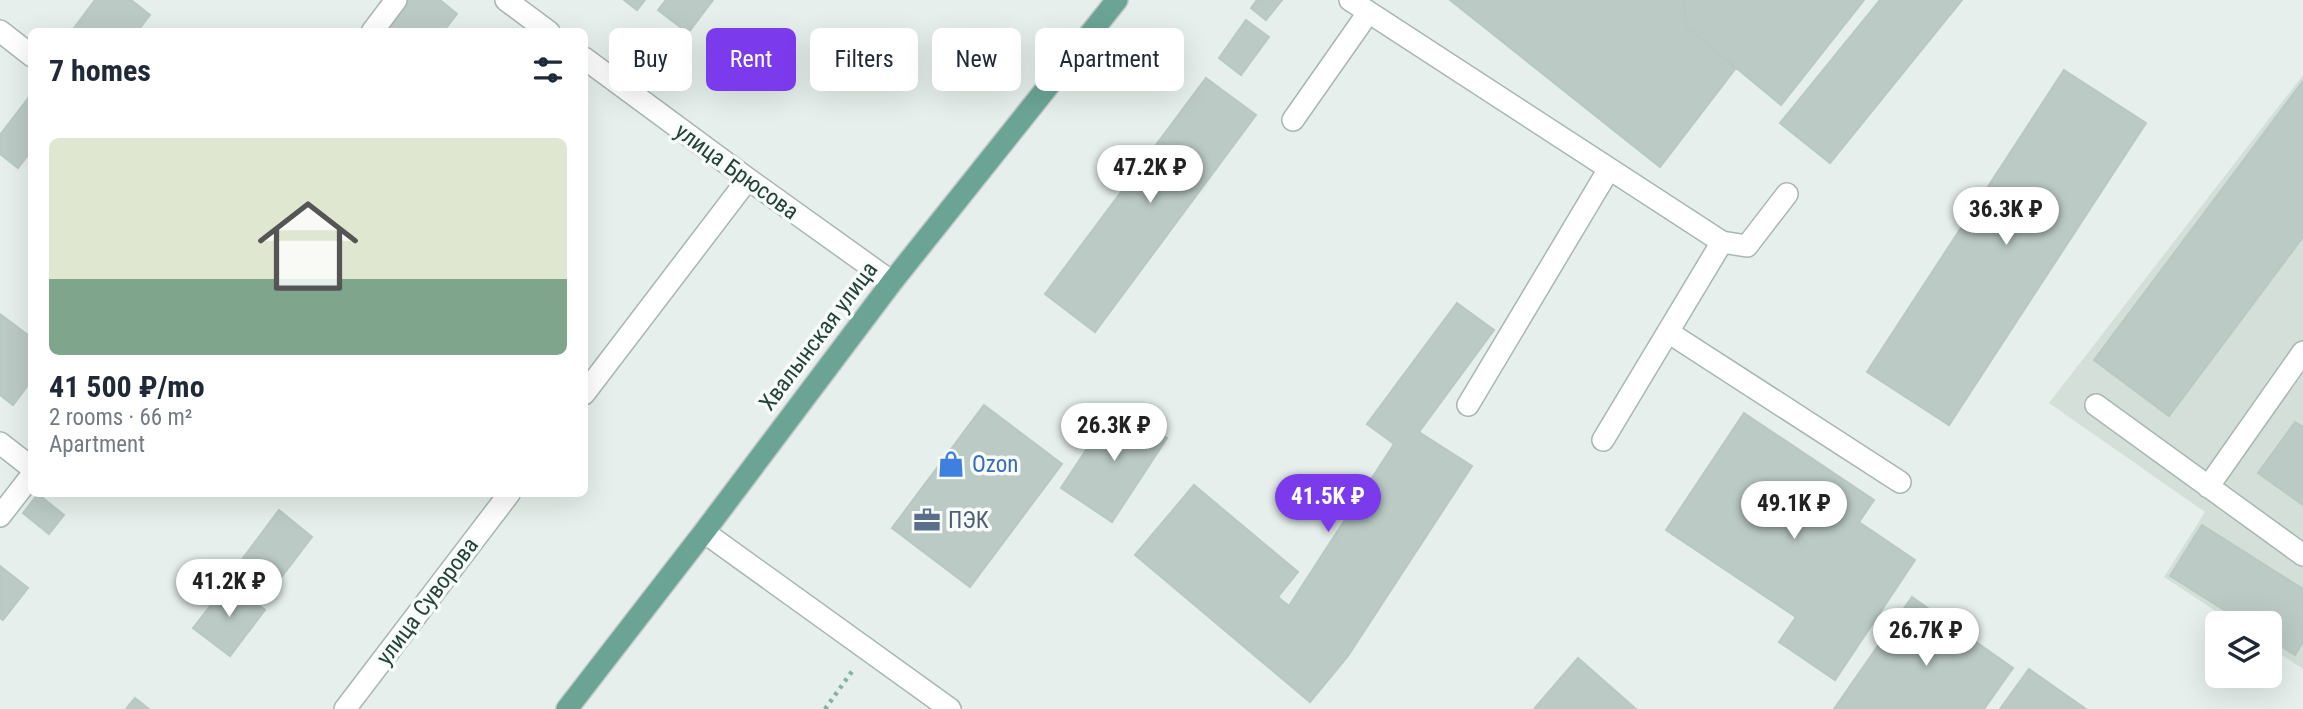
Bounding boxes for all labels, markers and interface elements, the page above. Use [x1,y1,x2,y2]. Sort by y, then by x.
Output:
chip: Buy [609,28,692,91]
chip: Rent [706,28,796,91]
chip: Filters [810,28,918,91]
chip: New [932,28,1021,91]
chip: Apartment [1035,28,1184,91]
icon: filters [529,51,567,89]
text: 7 homes [49,53,151,88]
street label: улица Брюсова [670,118,804,225]
pin: 47.2K ₽ [1085,146,1215,205]
text: 47.2K ₽ [1113,154,1187,181]
icon: home [245,183,371,309]
pin: 36.3K ₽ [1941,188,2071,247]
text: 36.3K ₽ [1969,196,2043,223]
street label: Хвалынская улица [754,257,883,416]
text: 41 500 ₽/mo [49,369,205,404]
text: 2 rooms · 66 m² [49,404,192,431]
pin: 26.3K ₽ [1049,404,1179,463]
text: 26.3K ₽ [1077,412,1151,439]
text: Apartment [49,431,145,458]
shop icon: Ozon [936,449,966,479]
place label: Ozon [972,451,1018,478]
pin: 41.5K ₽ [1263,475,1393,534]
pin: 49.1K ₽ [1729,482,1859,541]
text: 41.5K ₽ [1291,483,1365,510]
text: 49.1K ₽ [1757,490,1831,517]
office icon: ПЭК [912,505,942,535]
place label: ПЭК [948,507,989,534]
street label: улица Суворова [371,532,484,670]
pin: 41.2K ₽ [164,560,294,619]
text: 41.2K ₽ [192,568,266,595]
pin: 26.7K ₽ [1861,608,1991,668]
map controls [2205,611,2282,688]
button: layers [2205,611,2282,688]
text: 26.7K ₽ [1889,617,1963,644]

